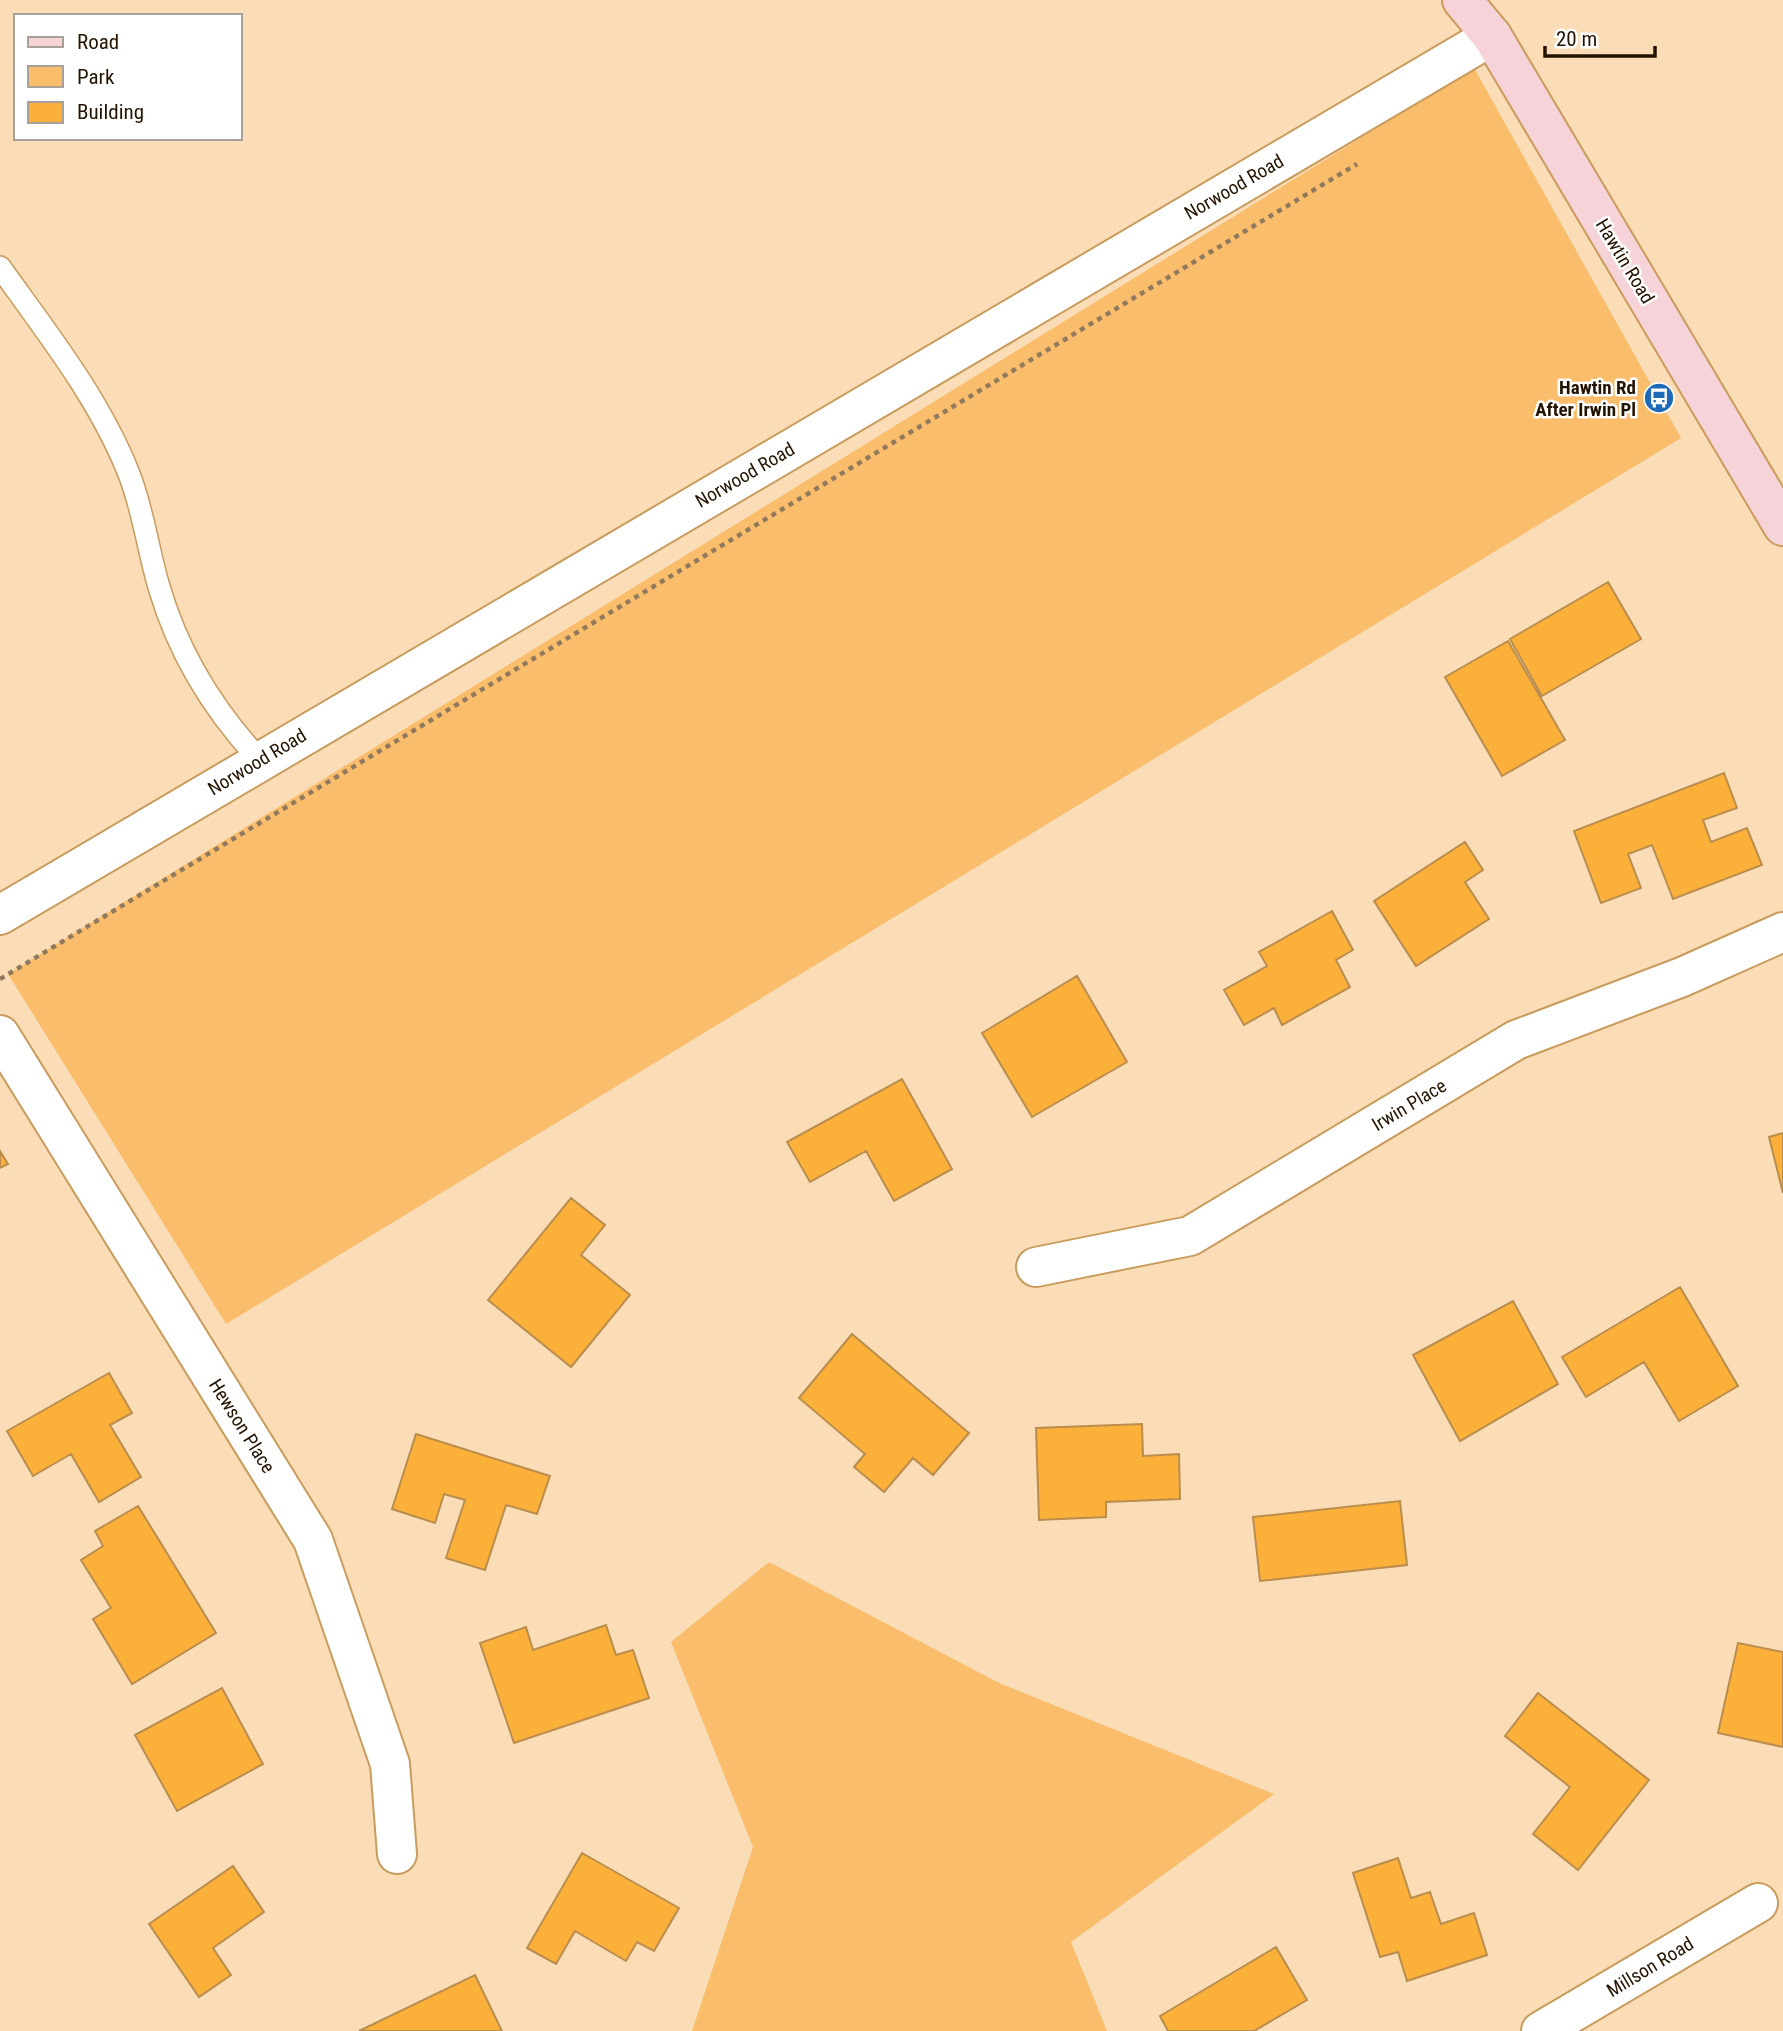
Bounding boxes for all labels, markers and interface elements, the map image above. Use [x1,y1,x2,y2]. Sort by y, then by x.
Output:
legend [14,14,242,140]
scale bar [1545,14,1655,58]
text: 20 m [1556,27,1597,51]
text: Road [77,30,119,54]
text: Park [77,65,115,89]
text: Building [77,100,144,124]
street label: Norwood Road [1180,149,1288,225]
street label: Hawtin Road [1591,214,1659,308]
place label: Hawtin Rd After Irwin Pl [1535,376,1636,421]
bus stop icon: Hawtin Rd After Irwin Pl [1642,381,1676,415]
street label: Norwood Road [691,437,799,513]
street label: Norwood Road [204,724,310,800]
street label: Irwin Place [1368,1074,1450,1136]
street label: Hewson Place [204,1375,280,1477]
street label: Millson Road [1602,1932,1698,2002]

